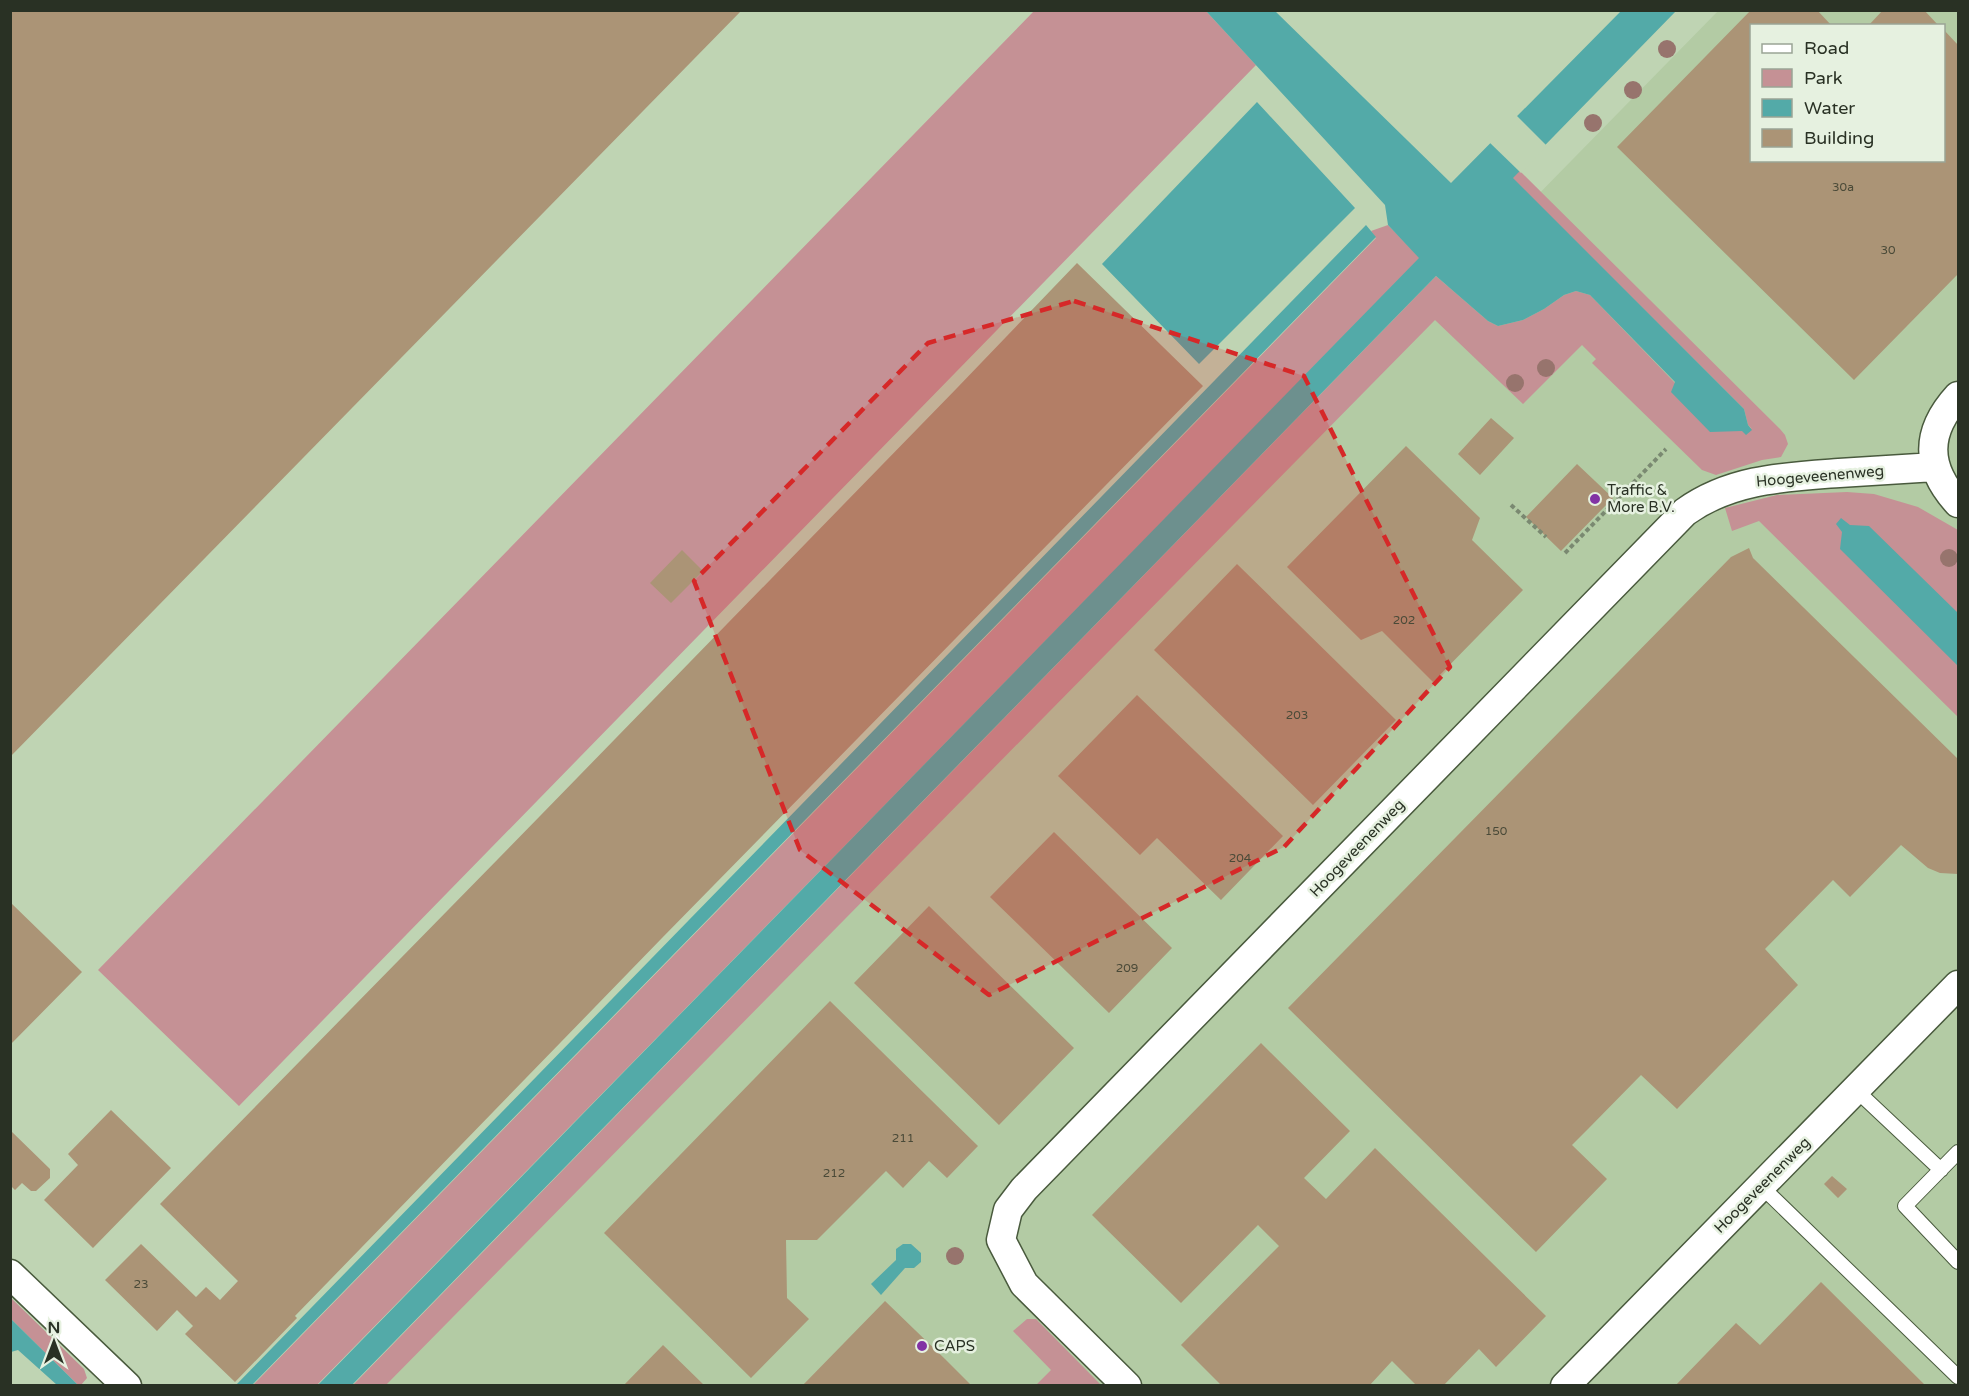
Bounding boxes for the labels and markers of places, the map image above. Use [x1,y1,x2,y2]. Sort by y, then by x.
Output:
place label: Traffic & More B.V. [1607,481,1675,516]
marker: Traffic & More B.V. [1588,492,1602,506]
place label: CAPS [934,1337,975,1355]
marker: CAPS [915,1339,929,1353]

